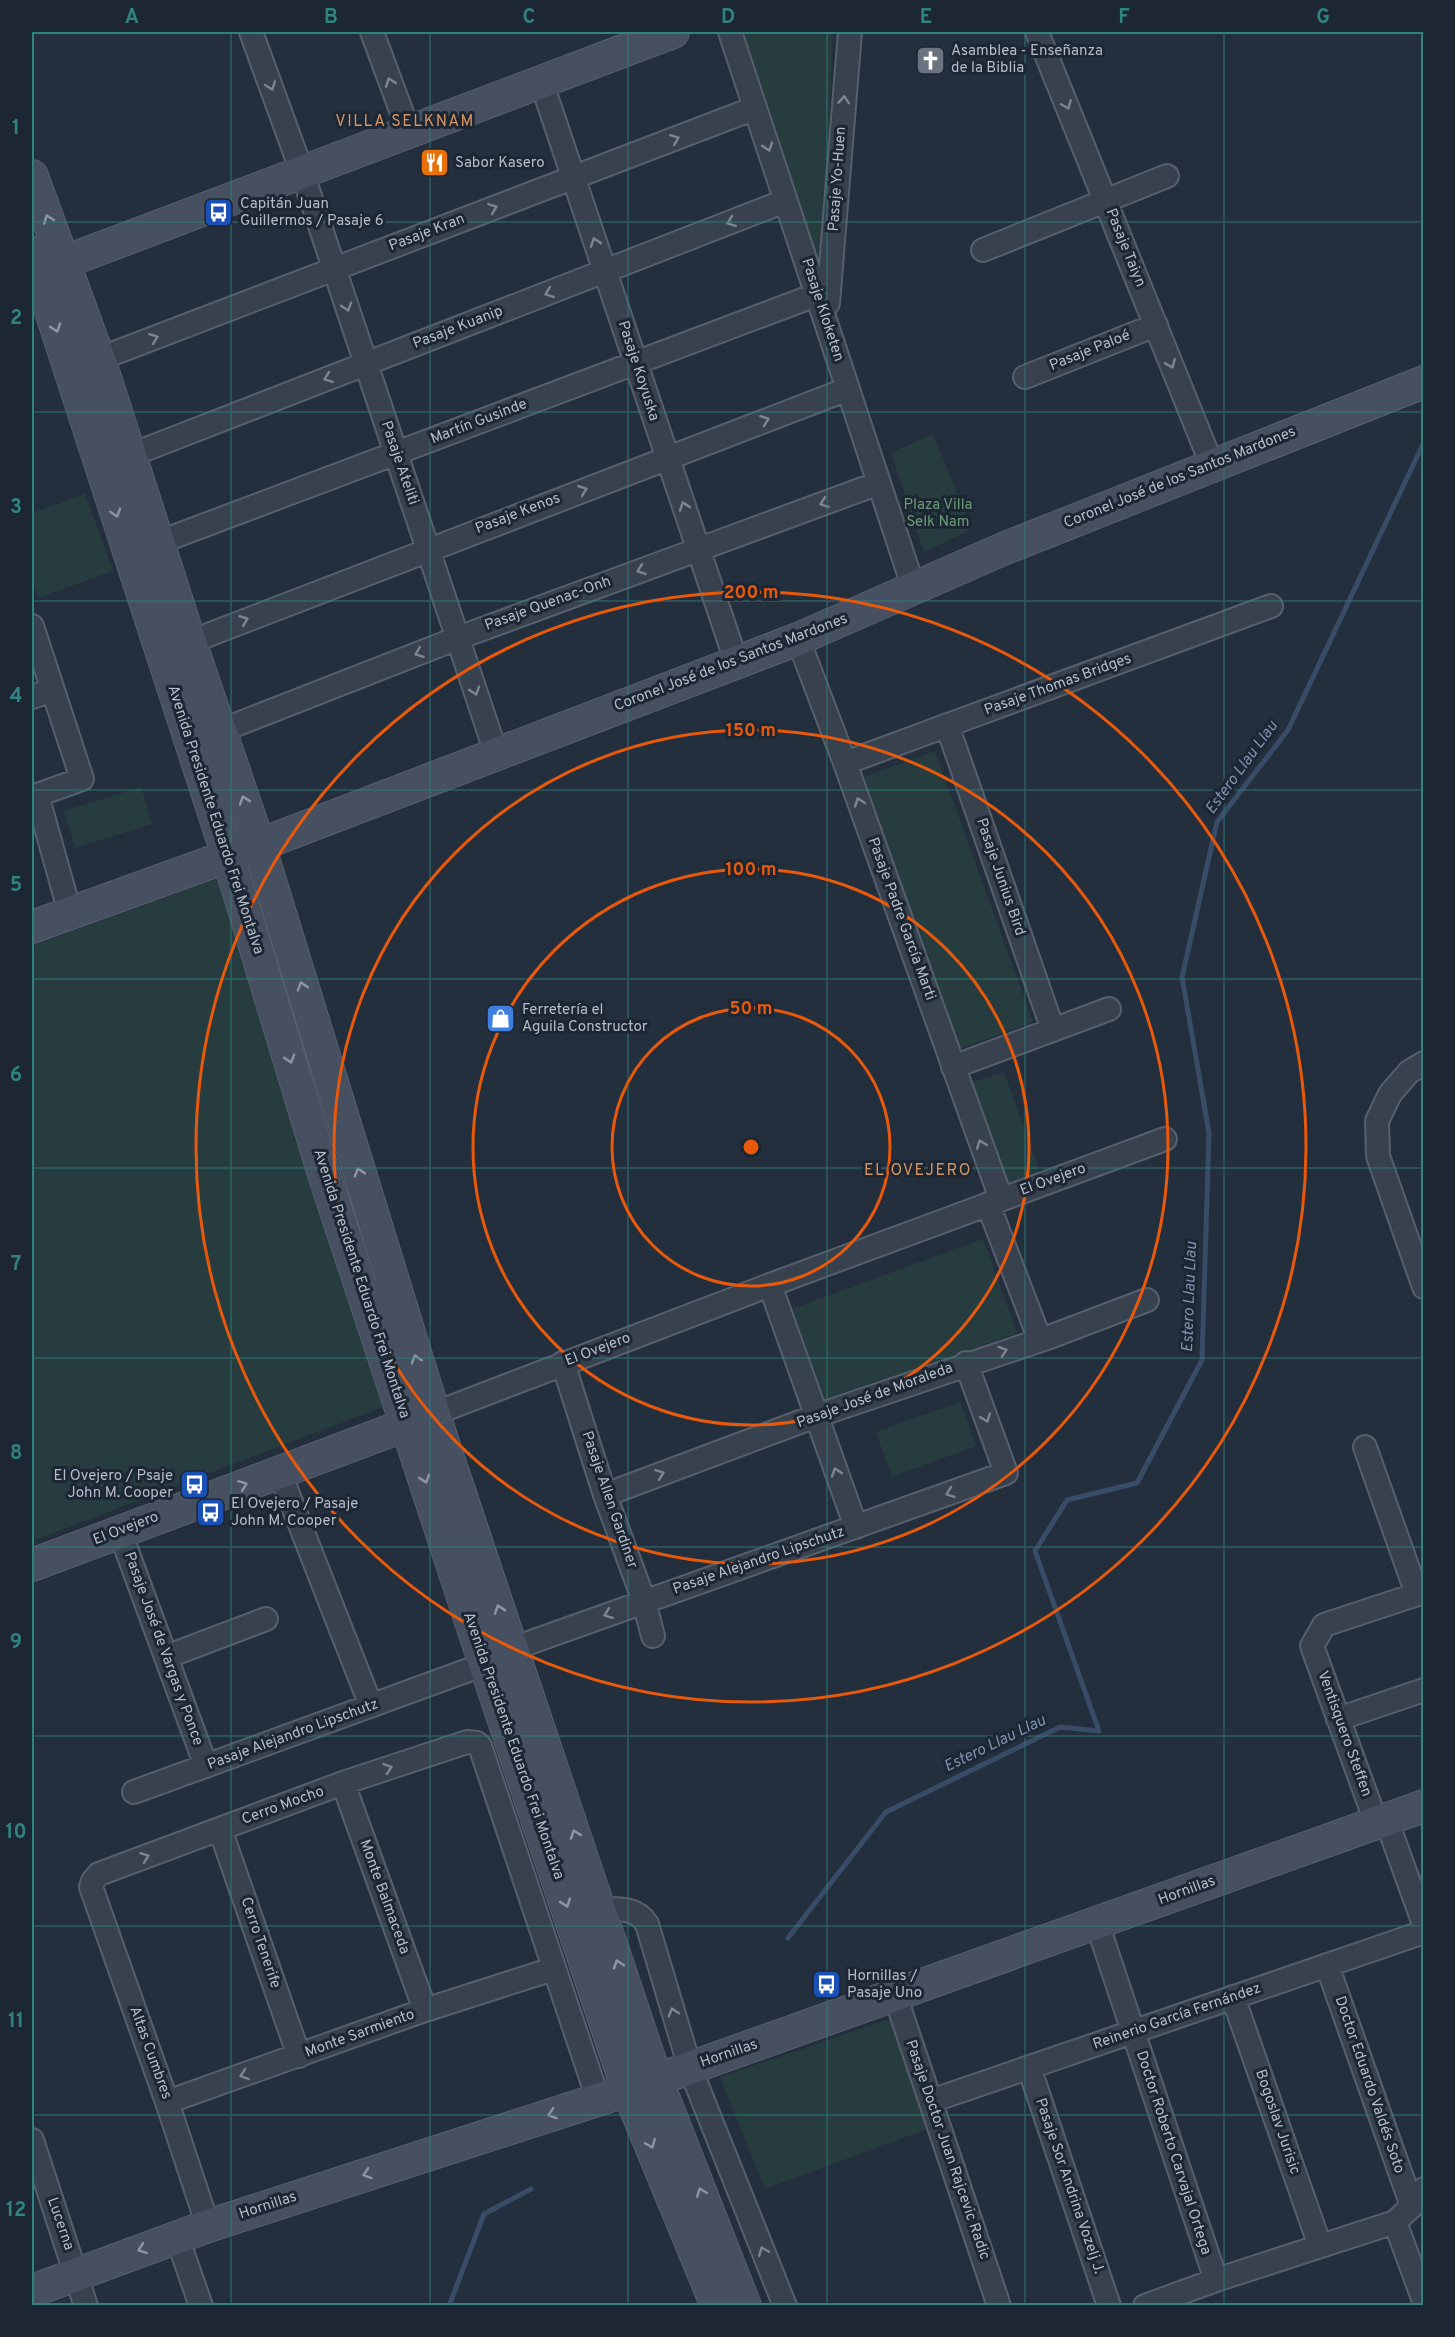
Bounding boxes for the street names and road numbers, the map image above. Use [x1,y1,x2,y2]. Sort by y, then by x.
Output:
street label: Pasaje Yo-Huen [825,126,851,232]
street label: Pasaje Taiyn [1101,206,1149,290]
street label: Pasaje Kran [386,210,468,256]
street label: Pasaje Kloketen [796,256,848,364]
street label: Pasaje Kuanip [410,302,506,354]
street label: Pasaje Koyuska [613,318,663,424]
street label: Pasaje Paloé [1047,326,1133,376]
street label: Martín Gusinde [428,395,530,449]
street label: Pasaje Ateliti [376,419,422,507]
street label: Coronel José de los Santos Mardones [1061,423,1299,533]
street label: Pasaje Kenos [473,489,563,539]
street label: Pasaje Quenac-Onh [482,572,614,636]
street label: Coronel José de los Santos Mardones [611,610,851,716]
street label: Pasaje Thomas Bridges [982,650,1134,720]
street label: Avenida Presidente Eduardo Frei Montalva [162,683,268,957]
street label: Pasaje Junius Bird [971,816,1029,938]
street label: Pasaje Padre García Marti [863,835,939,1003]
street label: Avenida Presidente Eduardo Frei Montalva [308,1147,414,1421]
street label: El Ovejero [1017,1159,1089,1201]
street label: El Ovejero [562,1329,634,1371]
street label: Pasaje José de Moraleda [794,1359,956,1433]
street label: Pasaje Allen Gardiner [577,1429,641,1571]
street label: El Ovejero [90,1508,162,1550]
street label: Pasaje Alejandro Lipschutz [671,1523,847,1599]
street label: Pasaje José de Vargas y Ponce [119,1549,207,1749]
street label: Avenida Presidente Eduardo Frei Montalva [458,1610,568,1882]
street label: Ventisquero Steffen [1312,1669,1376,1799]
street label: Pasaje Alejandro Lipschutz [205,1695,381,1775]
street label: Cerro Mocho [239,1782,327,1830]
street label: Monte Balmaceda [354,1837,414,1957]
street label: Hornillas [1156,1872,1218,1910]
street label: Cerro Tenerife [236,1895,284,1991]
street label: Reinerio García Fernández [1090,1979,1264,2055]
street label: Doctor Eduardo Valdés Soto [1330,1994,1408,2176]
street label: Altas Cumbres [124,2004,176,2102]
street label: Monte Sarmiento [303,2005,417,2063]
street label: Hornillas [698,2035,760,2073]
street label: Pasaje Doctor Juan Rajcevic Radic [900,2038,994,2262]
street label: Doctor Roberto Carvajal Ortega [1131,2049,1215,2257]
street label: Bogoslav Jurisic [1250,2067,1304,2177]
street label: Pasaje Sor Andrina Vozelj J. [1030,2096,1108,2276]
street label: Hornillas [237,2188,299,2224]
street label: Lucerna [42,2195,78,2253]

